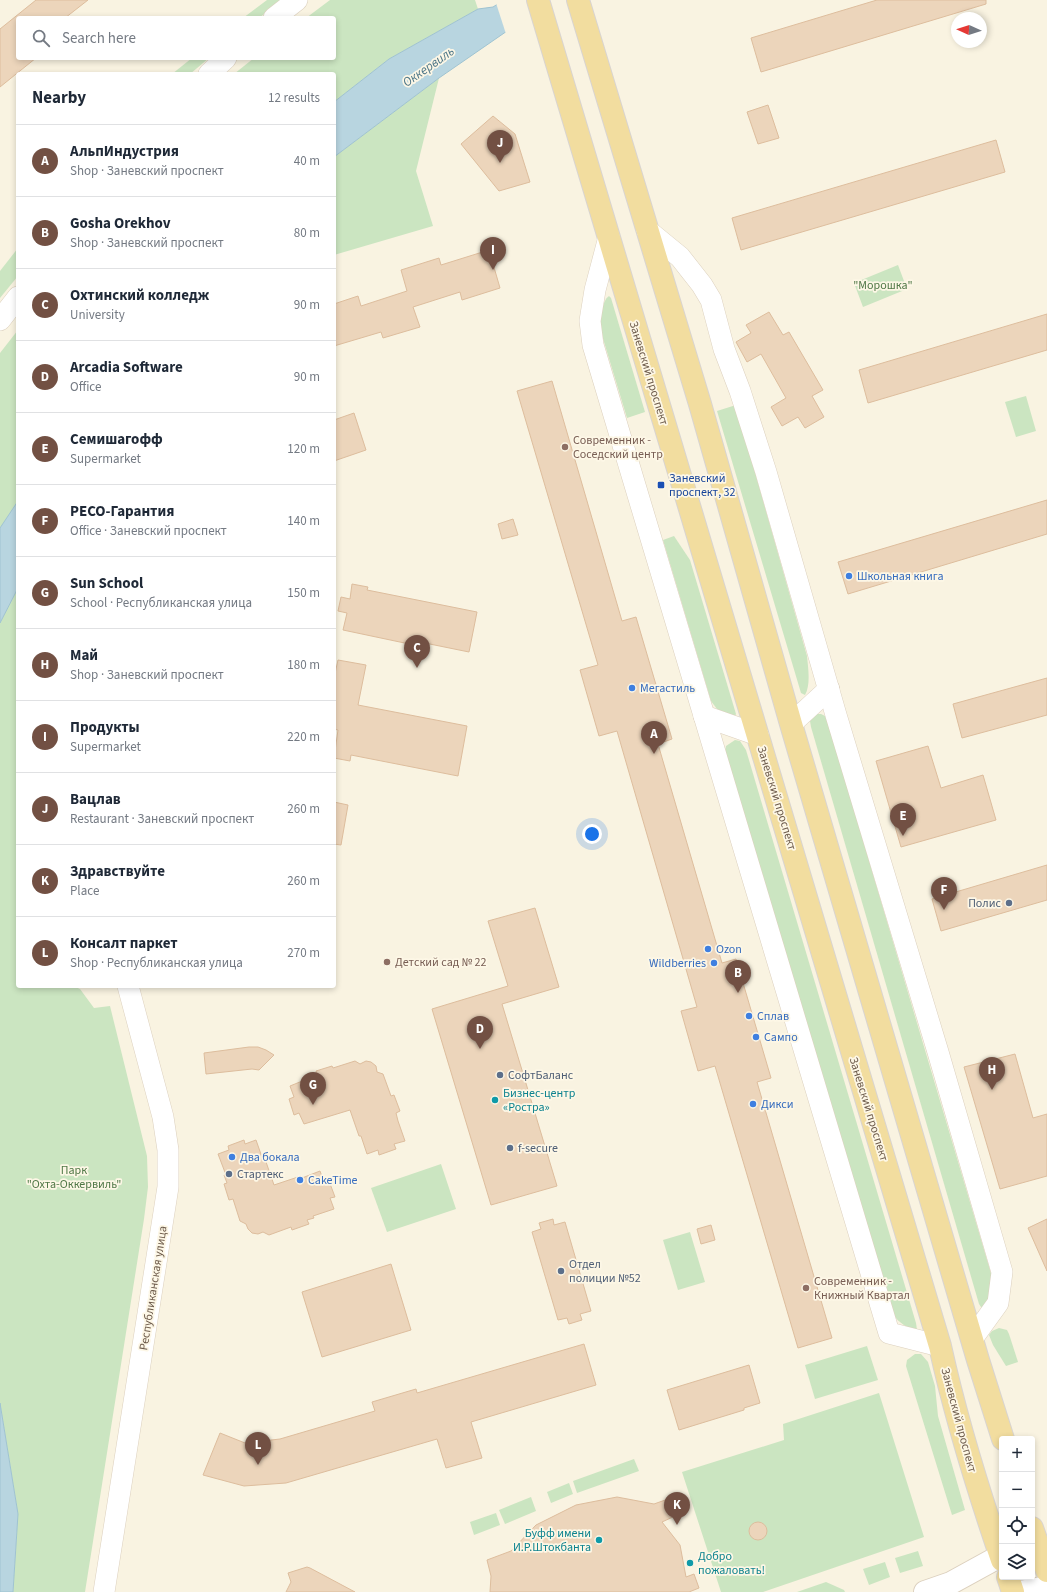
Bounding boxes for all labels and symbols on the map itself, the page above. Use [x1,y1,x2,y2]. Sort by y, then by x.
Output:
north arrow [951,12,987,48]
water label: Оккервиль [399,42,458,91]
pin: J [487,130,513,163]
pin: I [480,237,506,270]
park label: "Морошка" [853,277,913,294]
street label: Заневский проспект [625,319,673,428]
place label: Современник - Соседский центр [573,432,663,463]
marker: Современник - Соседский центр [560,442,570,452]
place label: Заневский проспект, 32 [669,470,736,501]
marker: Заневский проспект, 32 [656,480,666,490]
place label: Школьная книга [857,568,943,585]
marker: Школьная книга [844,571,854,581]
pin: C [404,635,430,668]
place label: Мегастиль [640,680,695,697]
marker: Мегастиль [627,683,637,693]
pin: A [641,721,667,754]
street label: Заневский проспект [753,744,801,853]
pin: E [890,803,916,836]
your location [582,824,602,844]
pin: F [931,877,957,910]
place label: Полис [968,895,1002,912]
marker: Полис [1004,898,1014,908]
place label: Ozon [716,941,742,958]
marker: Ozon [703,944,713,954]
place label: Детский сад № 22 [395,954,487,971]
place label: Wildberries [649,955,706,972]
marker: Детский сад № 22 [382,957,392,967]
marker: Wildberries [709,958,719,968]
pin: B [725,960,751,993]
place label: Сплав [757,1008,789,1025]
marker: Сплав [744,1011,754,1021]
pin: D [467,1016,493,1049]
place label: Сампо [764,1029,798,1046]
marker: Сампо [751,1032,761,1042]
street label: Заневский проспект [845,1055,893,1164]
pin: H [979,1057,1005,1090]
place label: СофтБаланс [508,1067,574,1084]
marker: СофтБаланс [495,1070,505,1080]
pin: G [300,1072,326,1105]
place label: Бизнес-центр «Ростра» [503,1085,576,1116]
marker: Бизнес-центр «Ростра» [490,1095,500,1105]
place label: Дикси [761,1096,794,1113]
marker: Дикси [748,1099,758,1109]
place label: f-secure [518,1140,558,1157]
marker: f-secure [505,1143,515,1153]
place label: Два бокала [240,1149,300,1166]
marker: Два бокала [227,1152,237,1162]
park label: Парк "Охта-Оккервиль" [27,1162,121,1193]
place label: Стартекс [237,1166,284,1183]
marker: Стартекс [224,1169,234,1179]
place label: CakeTime [308,1172,358,1189]
marker: CakeTime [295,1175,305,1185]
street label: Республиканская улица [135,1225,172,1352]
place label: Отдел полиции №52 [569,1256,641,1287]
marker: Отдел полиции №52 [556,1266,566,1276]
place label: Современник - Книжный Квартал [814,1273,910,1304]
marker: Современник - Книжный Квартал [801,1283,811,1293]
street label: Заневский проспект [936,1366,981,1475]
pin: L [245,1432,271,1465]
pin: K [664,1492,690,1525]
place label: Буфф имени И.Р.Штокбанта [513,1525,591,1556]
marker: Буфф имени И.Р.Штокбанта [594,1535,604,1545]
place label: Добро пожаловать! [698,1548,765,1579]
marker: Добро пожаловать! [685,1558,695,1568]

